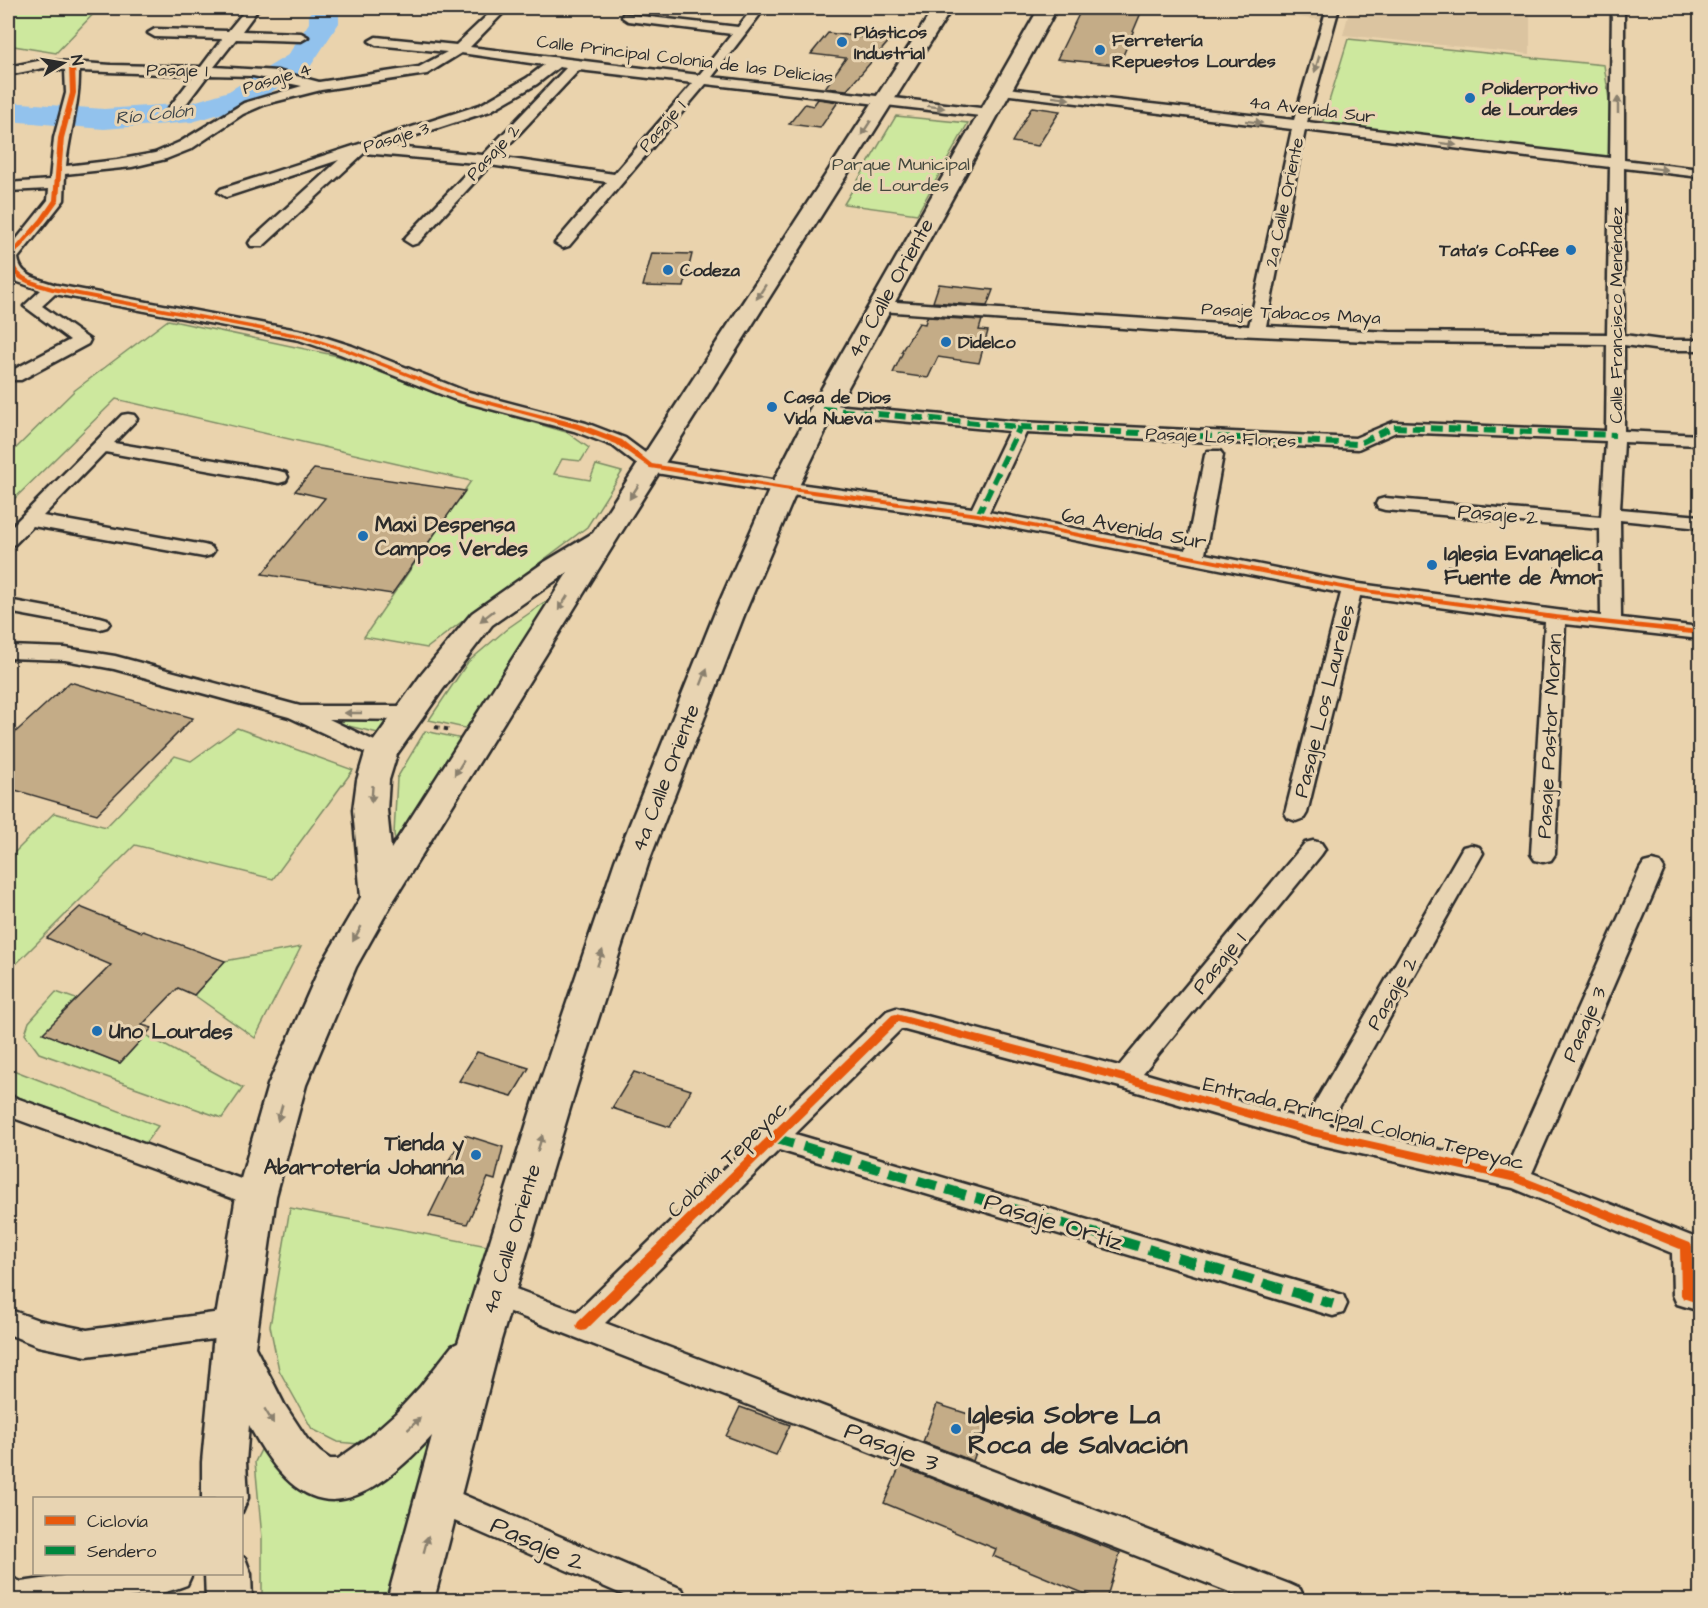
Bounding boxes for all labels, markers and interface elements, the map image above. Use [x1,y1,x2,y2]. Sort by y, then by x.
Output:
place label: Plásticos Industrial [854,20,927,66]
place label: Ferretería Repuestos Lourdes [1112,28,1276,74]
street label: Calle Principal Colonia de las Delicias [535,29,835,90]
north arrow [33,33,93,93]
marker: Plásticos Industrial [835,35,849,49]
marker: Ferretería Repuestos Lourdes [1093,43,1107,57]
text: N [65,53,88,67]
one-way arrow [1312,55,1322,73]
street label: Pasaje 4 [239,56,315,101]
street label: Pasaje 1 [146,57,208,84]
place label: Poliderportivo de Lourdes [1481,76,1598,122]
street label: 4a Avenida Sur [1247,89,1377,130]
marker: Poliderportivo de Lourdes [1463,91,1477,105]
one-way arrow [1051,93,1070,102]
street label: Pasaje 1 [633,95,692,158]
one-way arrow [1613,96,1623,115]
water label: Río Colón [114,98,196,131]
one-way arrow [927,102,946,112]
street label: Pasaje 3 [360,116,432,159]
one-way arrow [1245,117,1264,126]
street label: Pasaje 2 [461,118,527,186]
one-way arrow [861,120,872,136]
street label: 2a Calle Oriente [1259,135,1310,269]
one-way arrow [1438,140,1457,149]
park label: Parque Municipal de Lourdes [832,152,970,198]
one-way arrow [1650,164,1669,173]
street label: Calle Francisco Menéndez [1604,206,1629,424]
street label: 4a Calle Oriente [840,213,941,363]
place label: Tata's Coffee [1438,238,1559,263]
marker: Tata's Coffee [1564,243,1578,257]
place label: Codeza [680,258,741,283]
marker: Codeza [661,263,675,277]
one-way arrow [756,284,767,300]
street label: Pasaje Tabacos Maya [1201,296,1381,332]
place label: Didelco [958,330,1017,355]
marker: Didelco [939,335,953,349]
place label: Casa de Dios Vida Nueva [783,385,891,431]
marker: Casa de Dios Vida Nueva [765,400,779,414]
street label: Pasaje Las Flores [1145,421,1297,454]
one-way arrow [628,484,639,500]
street label: Pasaje 2 [1456,497,1539,532]
street label: 6a Avenida Sur [1059,500,1209,557]
place label: Maxi Despensa Campos Verdes [375,510,529,564]
marker: Maxi Despensa Campos Verdes [356,529,370,543]
place label: Iglesia Evangelica Fuente de Amor [1444,539,1603,592]
marker: Iglesia Evangelica Fuente de Amor [1425,558,1439,572]
one-way arrow [557,595,568,611]
street label: Pasaje Los Laureles [1286,601,1363,801]
one-way arrow [479,609,495,622]
street label: Pasaje Pastor Morán [1530,633,1569,839]
one-way arrow [700,668,709,686]
street label: 4a Calle Oriente [624,700,707,856]
one-way arrow [344,708,363,717]
one-way arrow [453,760,464,776]
one-way arrow [367,784,376,803]
one-way arrow [351,926,362,942]
street label: Pasaje 1 [1186,926,1253,1000]
one-way arrow [595,949,605,967]
street label: Pasaje 2 [1360,951,1425,1035]
street label: Pasaje 3 [1555,982,1614,1066]
place label: Uno Lourdes [109,1017,233,1046]
marker: Uno Lourdes [90,1024,104,1038]
street label: Entrada Principal Colonia Tepeyac [1200,1069,1528,1179]
street label: Colonia Tepeyac [661,1094,795,1226]
one-way arrow [275,1104,284,1122]
place label: Tienda y Abarrotería Johanna [264,1129,464,1182]
one-way arrow [536,1134,545,1152]
marker: Tienda y Abarrotería Johanna [469,1148,483,1162]
street label: 4a Calle Oriente [475,1160,548,1318]
street label: Pasaje Ortíz [979,1184,1128,1260]
place label: Iglesia Sobre La Roca de Salvación [968,1397,1188,1463]
one-way arrow [264,1408,275,1424]
street label: Pasaje 3 [839,1412,944,1481]
one-way arrow [407,1417,421,1431]
marker: Iglesia Sobre La Roca de Salvación [949,1422,963,1436]
legend [33,1497,243,1575]
street label: Pasaje 2 [485,1507,591,1581]
text: Ciclovía [87,1509,148,1534]
one-way arrow [422,1535,431,1553]
text: Sendero [87,1539,156,1564]

